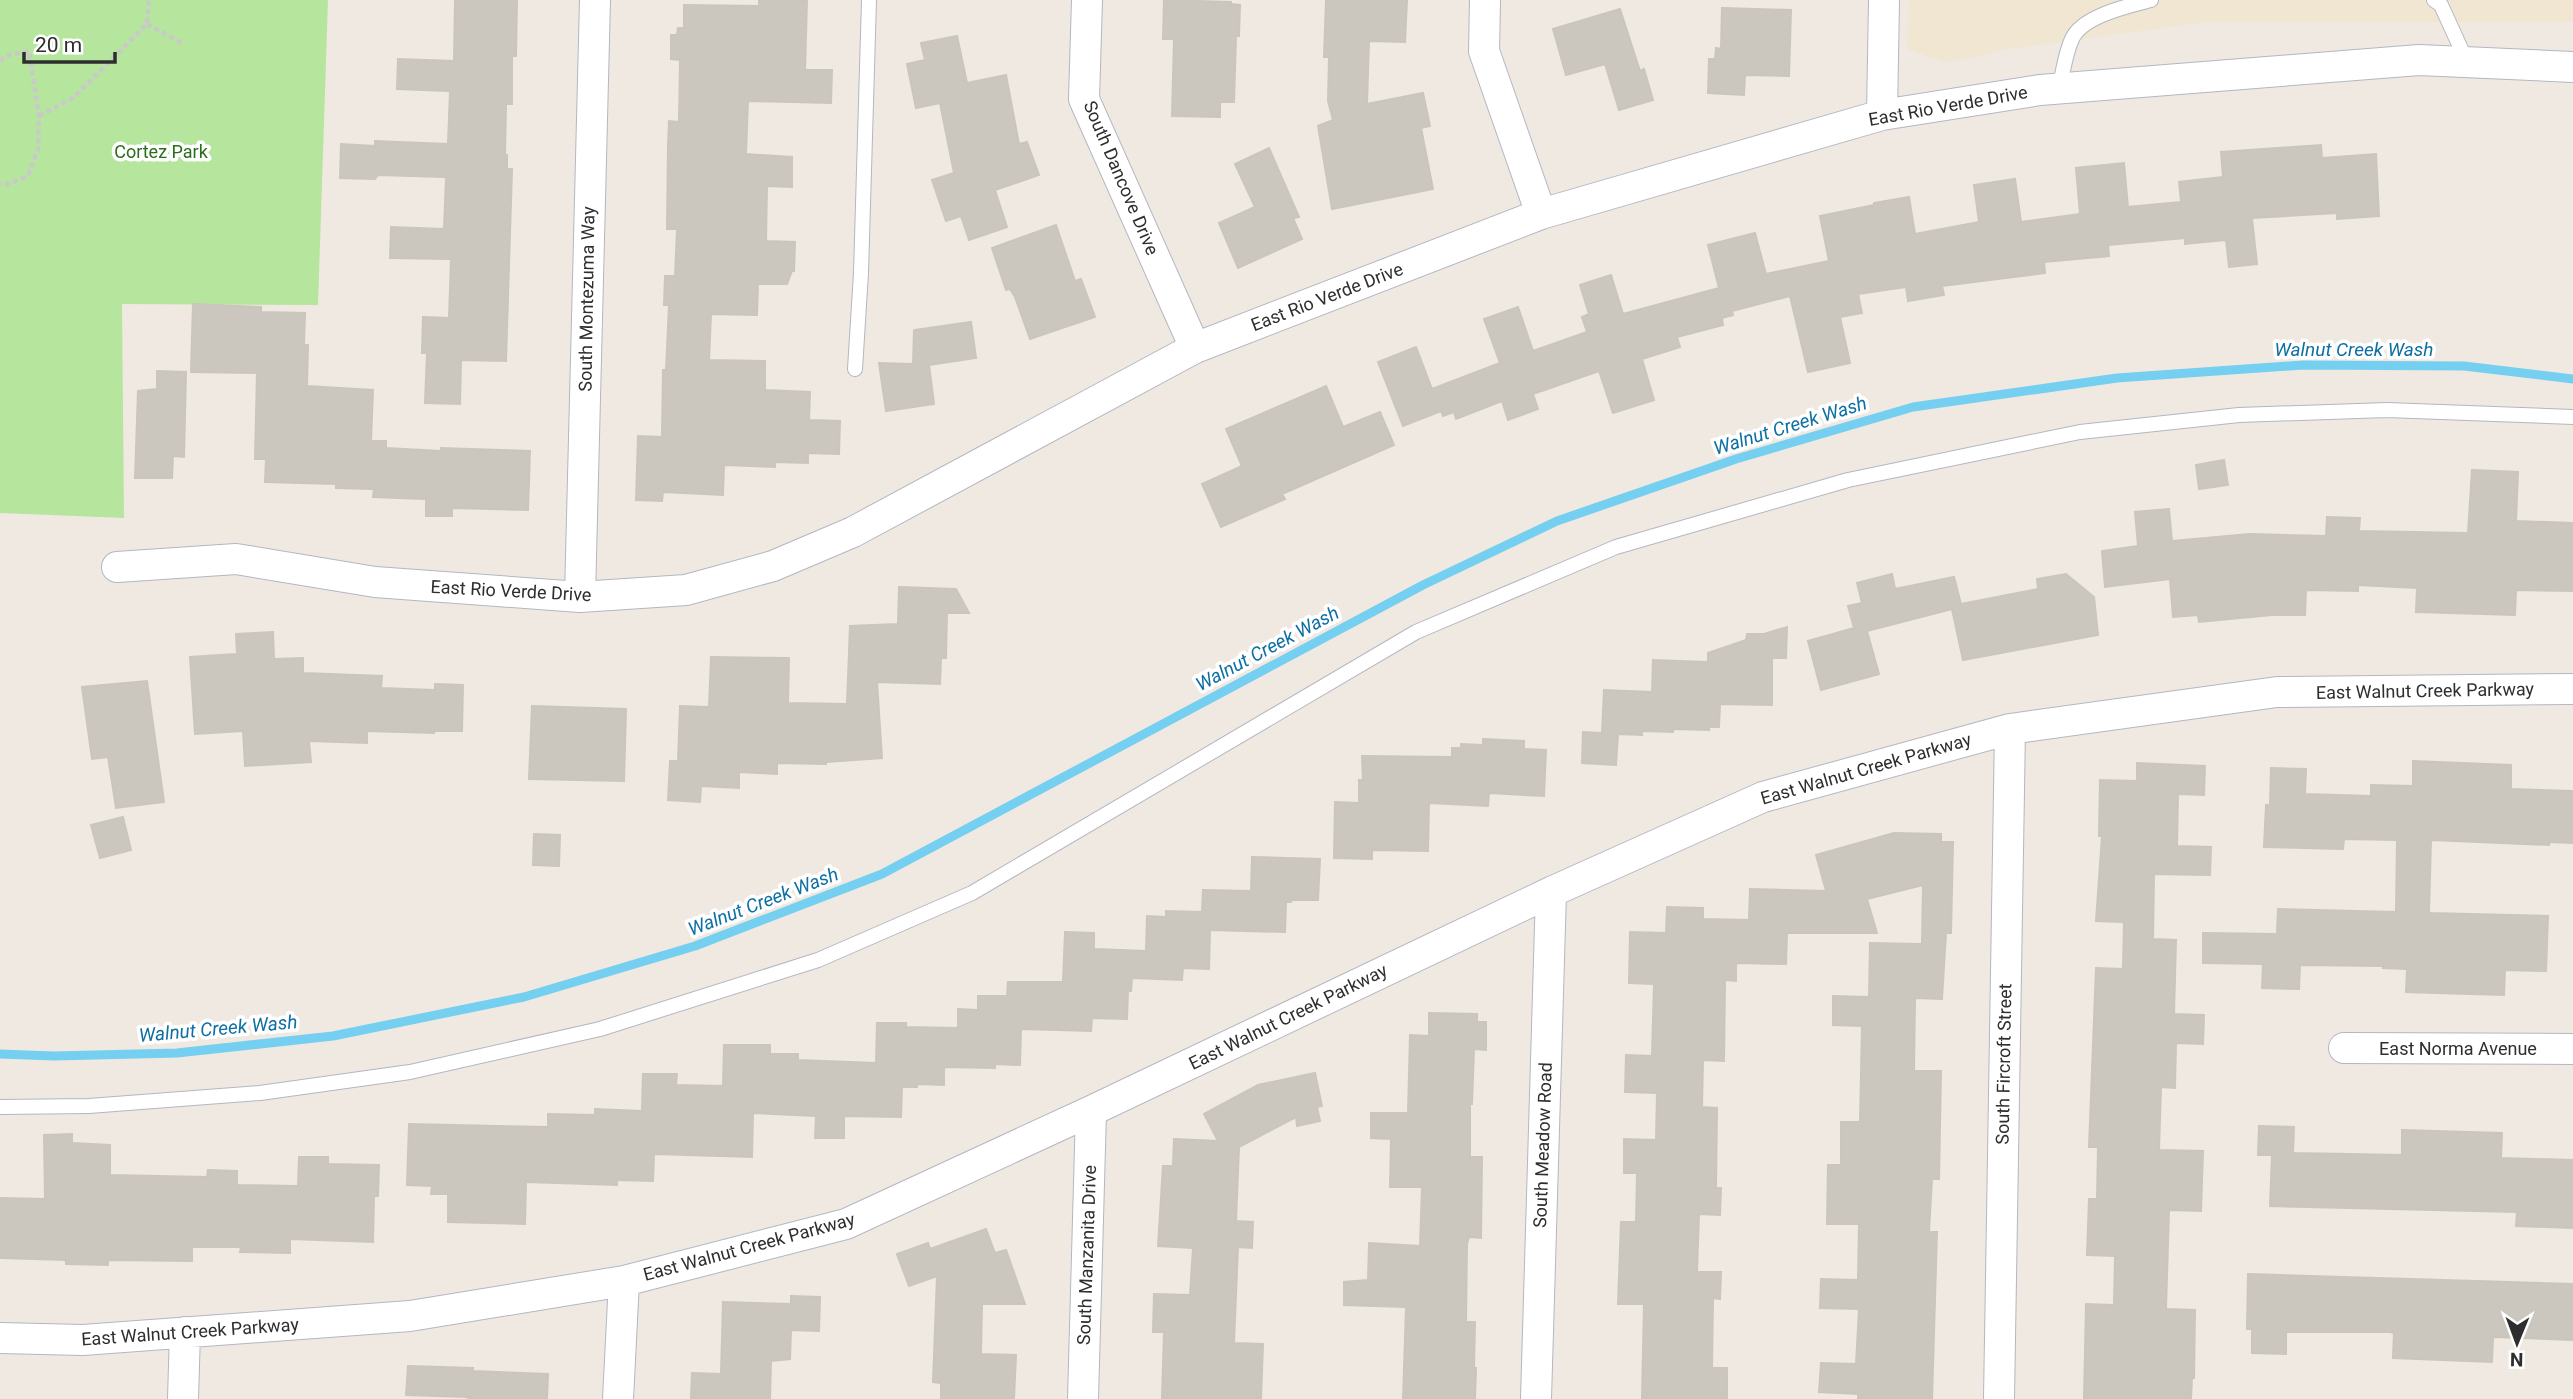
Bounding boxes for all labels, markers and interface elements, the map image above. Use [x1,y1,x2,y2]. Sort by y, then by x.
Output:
scale bar [24,21,116,65]
text: 20 m [35,33,82,57]
street label: East Rio Verde Drive [1867,81,2029,130]
street label: South Dancove Drive [1080,98,1163,258]
park label: Cortez Park [114,141,209,162]
street label: South Montezuma Way [574,206,599,392]
street label: East Rio Verde Drive [1248,258,1406,335]
water label: Walnut Creek Wash [2275,338,2433,361]
water label: Walnut Creek Wash [1711,391,1869,460]
street label: East Rio Verde Drive [430,576,592,605]
water label: Walnut Creek Wash [1192,601,1343,696]
street label: East Walnut Creek Parkway [2316,678,2535,703]
street label: East Walnut Creek Parkway [1758,728,1974,809]
water label: Walnut Creek Wash [685,862,841,941]
street label: East Walnut Creek Parkway [1185,959,1391,1074]
street label: South Fircroft Street [1992,983,2015,1145]
water label: Walnut Creek Wash [138,1010,298,1047]
street label: East Norma Avenue [2379,1038,2537,1059]
street label: South Meadow Road [1529,1062,1556,1228]
street label: South Manzanita Drive [1073,1165,1100,1345]
street label: East Walnut Creek Parkway [641,1208,857,1285]
north arrow [2482,1308,2552,1378]
street label: East Walnut Creek Parkway [80,1313,300,1350]
text: N [2510,1348,2524,1371]

